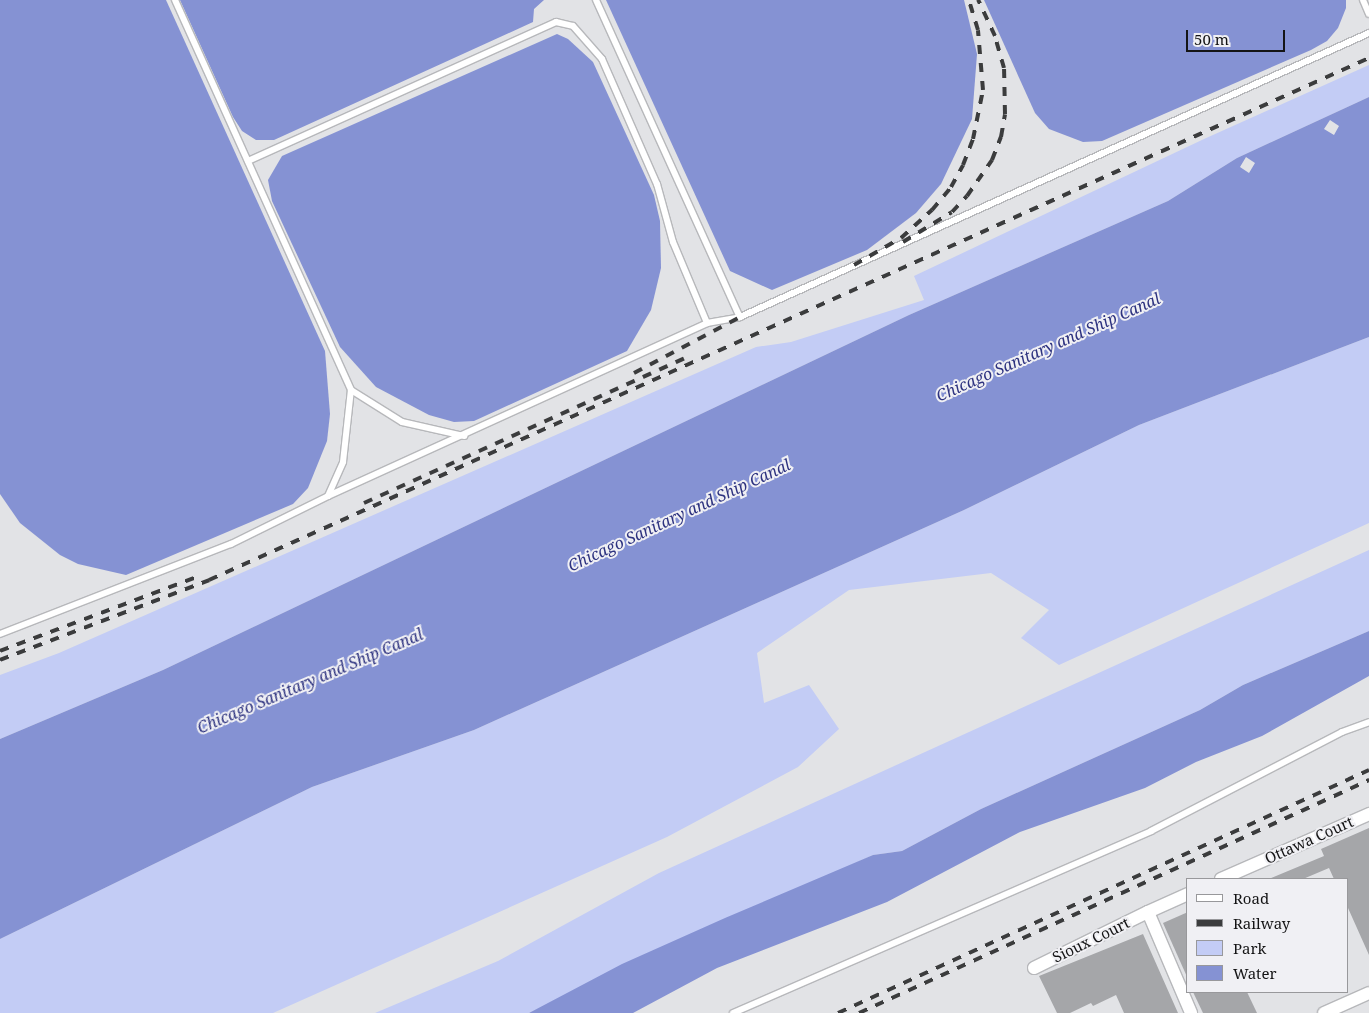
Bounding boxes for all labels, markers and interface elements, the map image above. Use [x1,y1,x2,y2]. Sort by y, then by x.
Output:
scale bar [1189,20,1288,52]
text: 50 m [1194,29,1229,49]
water label: Chicago Sanitary and Ship Canal [933,289,1163,405]
water label: Chicago Sanitary and Ship Canal [565,455,793,575]
water label: Chicago Sanitary and Ship Canal [194,625,426,737]
street label: Ottawa Court [1262,812,1356,868]
legend [1186,878,1349,993]
text: Road [1233,888,1269,908]
text: Railway [1233,913,1290,933]
street label: Sioux Court [1050,914,1132,966]
text: Park [1233,938,1266,958]
text: Water [1233,963,1276,983]

